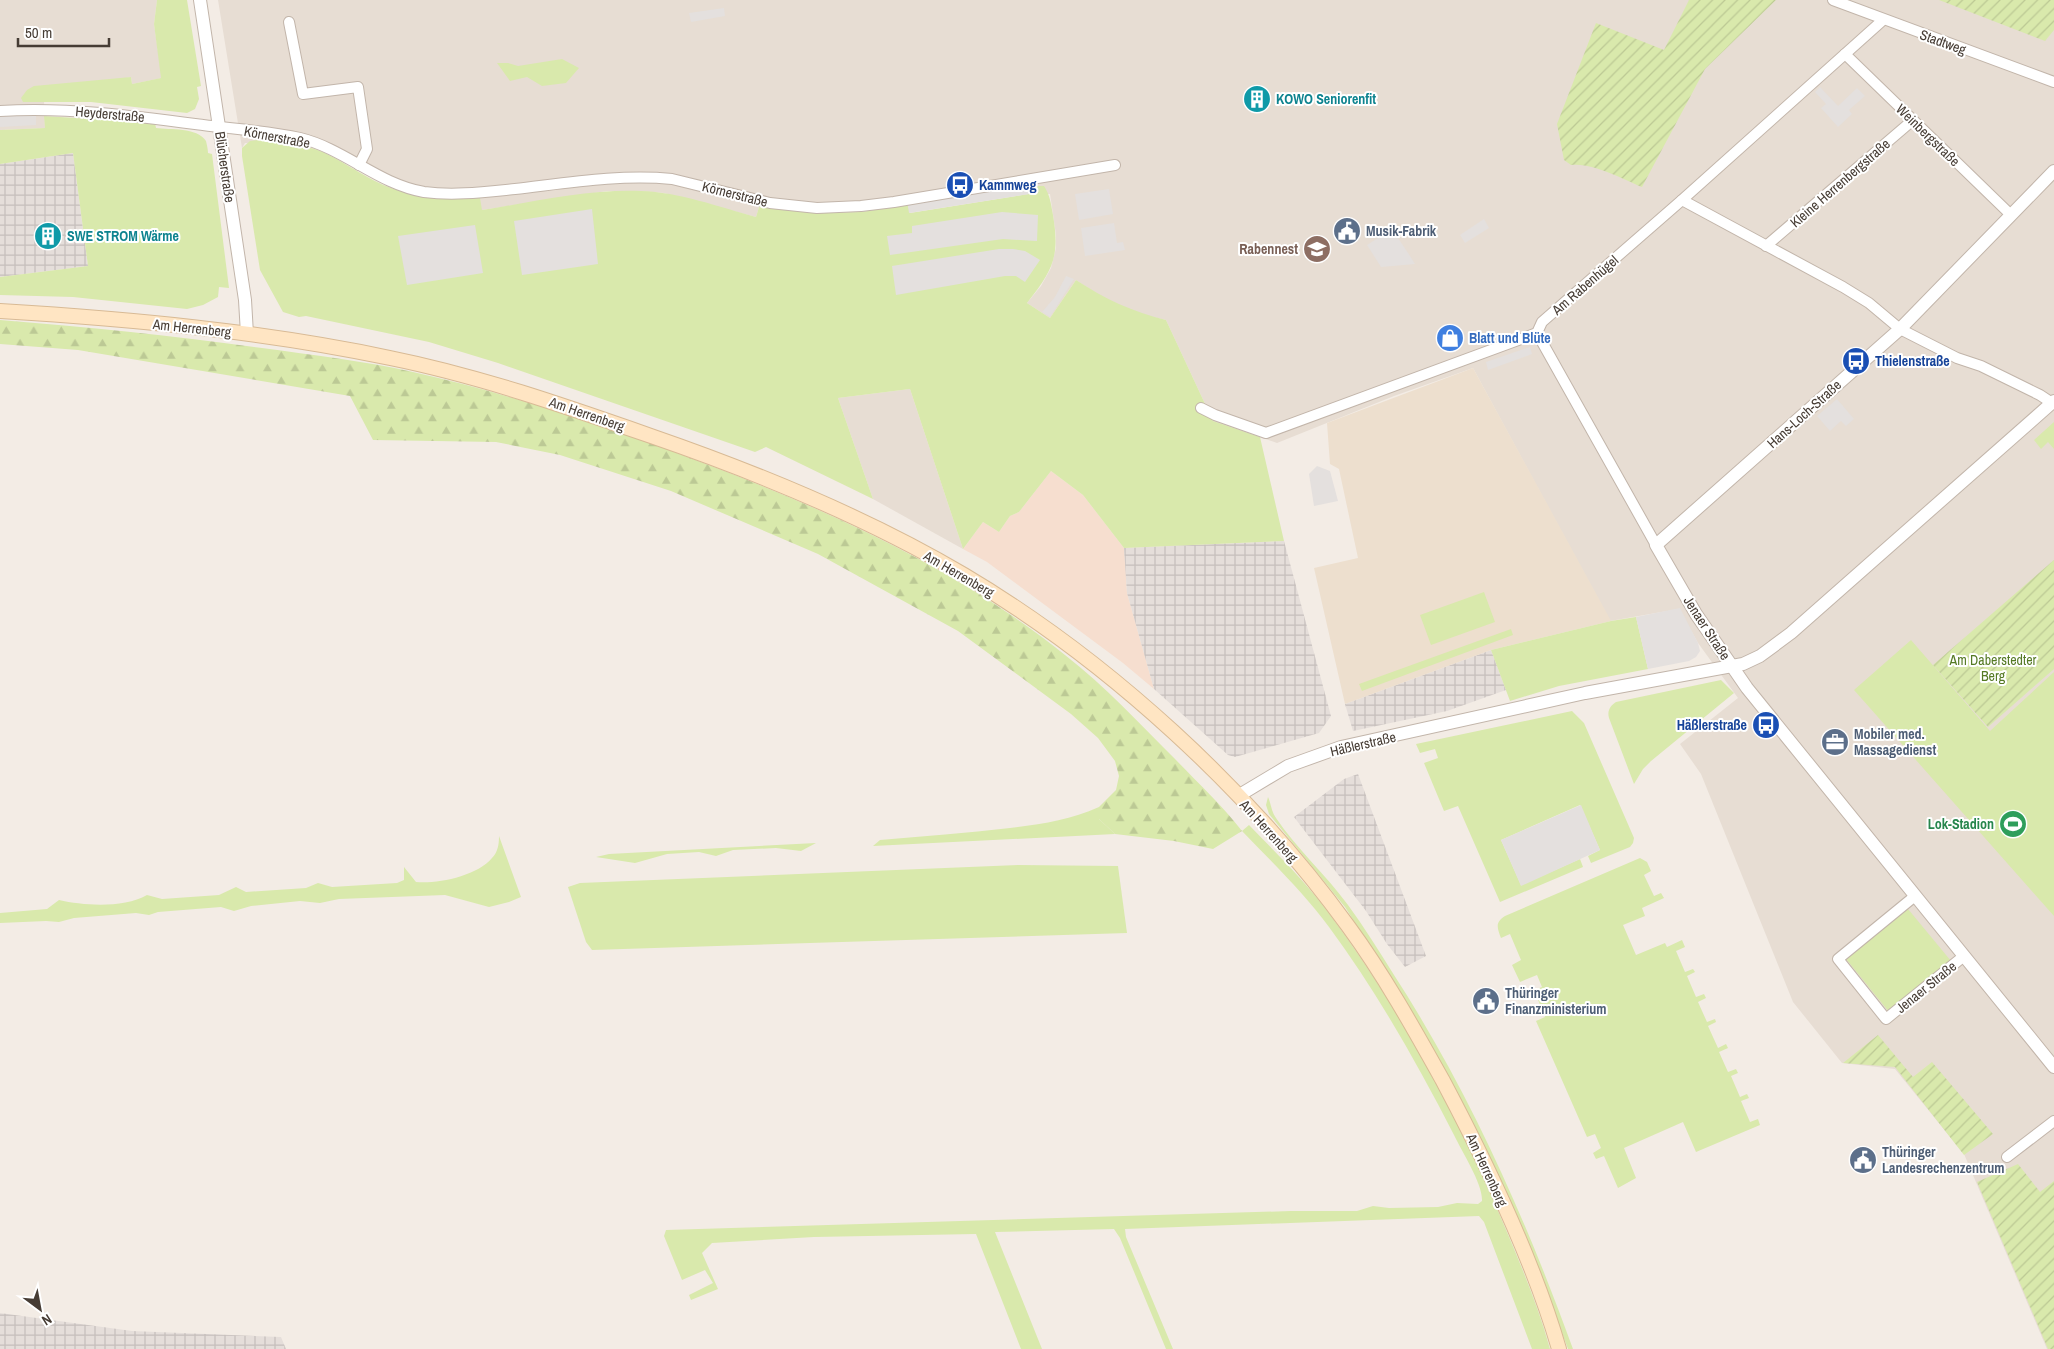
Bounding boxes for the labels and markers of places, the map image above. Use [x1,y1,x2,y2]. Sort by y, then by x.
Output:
building icon: KOWO Seniorenfit [1242,84,1272,114]
place label: KOWO Seniorenfit [1276,90,1376,108]
bus stop icon: Kammweg [945,170,975,200]
place label: Kammweg [979,176,1036,194]
public building icon: Musik-Fabrik [1332,216,1362,246]
building icon: SWE STROM Wärme [33,221,63,251]
place label: Musik-Fabrik [1366,222,1437,240]
place label: SWE STROM Wärme [67,227,179,245]
school or university icon: Rabennest [1302,234,1332,264]
place label: Rabennest [1239,240,1298,258]
shop icon: Blatt und Blüte [1435,323,1465,353]
place label: Blatt und Blüte [1469,329,1551,347]
bus stop icon: Thielenstraße [1841,346,1871,376]
place label: Thielenstraße [1875,352,1950,370]
bus stop icon: Häßlerstraße [1751,710,1781,740]
place label: Häßlerstraße [1677,716,1747,734]
place label: Mobiler med. Massagedienst [1854,725,1936,759]
office icon: Mobiler med. Massagedienst [1820,727,1850,757]
sports icon: Lok-Stadion [1998,809,2028,839]
place label: Lok-Stadion [1928,815,1994,833]
place label: Thüringer Finanzministerium [1505,984,1606,1018]
public building icon: Thüringer Finanzministerium [1471,986,1501,1016]
place label: Thüringer Landesrechenzentrum [1882,1143,2005,1177]
public building icon: Thüringer Landesrechenzentrum [1848,1145,1878,1175]

